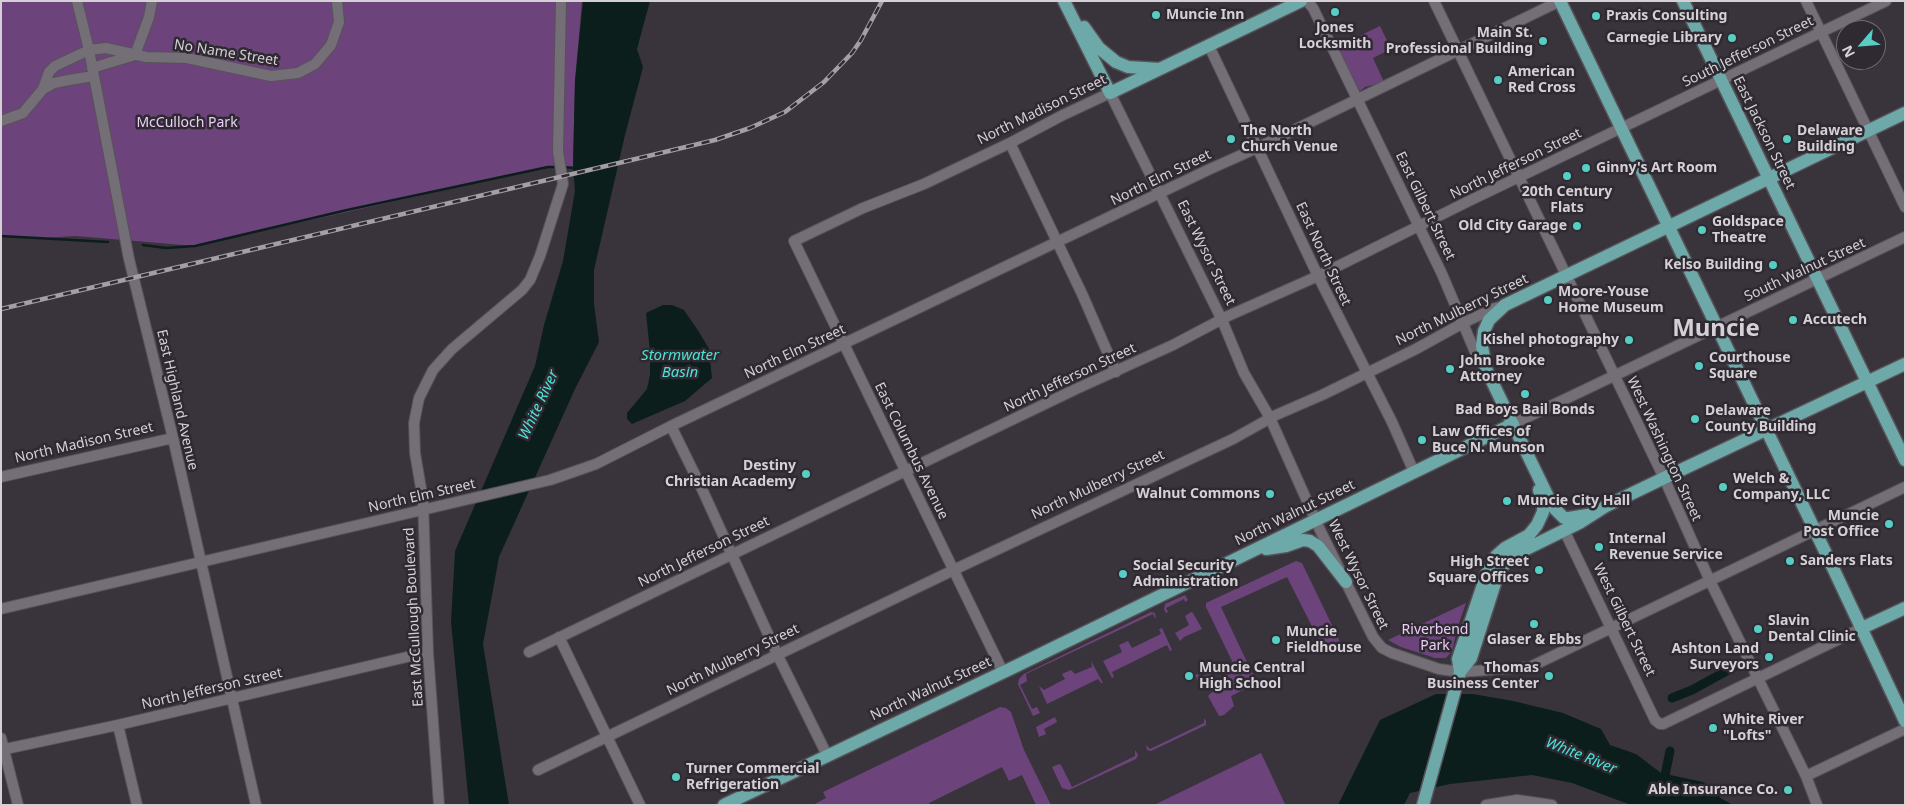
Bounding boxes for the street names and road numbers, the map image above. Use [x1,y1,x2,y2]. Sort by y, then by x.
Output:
street label: South Jefferson Street [1680,13,1816,91]
street label: No Name Street [173,36,279,70]
street label: North Madison Street [975,71,1109,149]
street label: East Jackson Street [1729,74,1799,192]
street label: North Jefferson Street [1448,125,1584,203]
street label: North Elm Street [1108,146,1214,210]
street label: East Gilbert Street [1391,149,1459,263]
street label: East Wysor Street [1173,198,1239,308]
street label: East North Street [1292,200,1354,308]
street label: South Walnut Street [1742,235,1868,305]
street label: North Mulberry Street [1393,271,1531,349]
street label: North Elm Street [742,321,848,383]
street label: East Highland Avenue [153,328,201,472]
street label: North Jefferson Street [1001,340,1139,416]
street label: West Washington Street [1623,374,1705,524]
street label: East Columbus Avenue [870,380,952,522]
street label: North Madison Street [13,419,155,467]
street label: North Mulberry Street [1029,447,1167,523]
street label: North Elm Street [367,476,477,516]
street label: North Walnut Street [1232,477,1358,549]
street label: North Jefferson Street [636,513,772,591]
street label: West Wysor Street [1324,517,1392,633]
street label: East McCullough Boulevard [401,527,427,707]
street label: West Gilbert Street [1589,561,1659,679]
street label: North Mulberry Street [664,621,802,699]
street label: North Walnut Street [868,654,994,724]
street label: North Jefferson Street [140,665,284,713]

